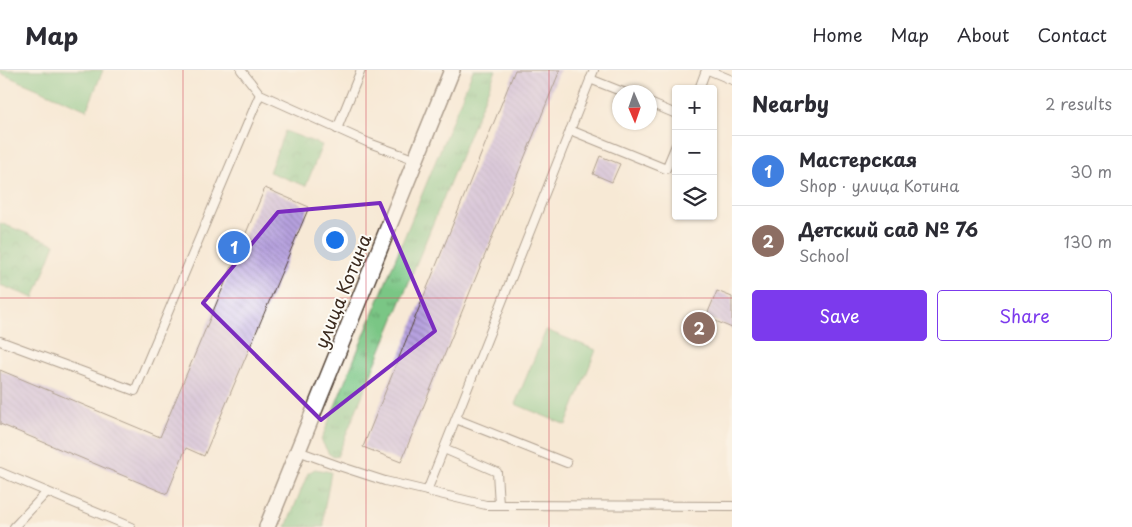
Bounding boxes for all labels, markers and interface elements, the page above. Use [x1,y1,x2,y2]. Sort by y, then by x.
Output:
text: Map [25,17,78,53]
text: Home [812,21,862,48]
text: Map [890,21,929,48]
text: About [957,21,1009,48]
text: Contact [1037,21,1107,48]
north arrow [612,85,657,130]
map controls [672,85,717,220]
button: + [672,85,717,130]
text: Nearby [752,87,829,119]
text: 2 results [1045,91,1112,115]
button: − [672,130,717,175]
text: Мастерская [799,145,917,173]
text: 1 [764,159,772,183]
text: 30 m [1070,159,1112,183]
text: Shop · улица Котина [799,173,959,197]
button: layers [672,175,717,220]
text: Детский сад № 76 [799,215,978,243]
your location [322,227,348,253]
pin: 1 [218,228,250,266]
street label: улица Котина [307,229,377,352]
text: 2 [762,229,774,253]
text: 130 m [1064,229,1112,253]
text: School [799,243,849,267]
button: Save [752,290,927,341]
button: Share [937,290,1112,341]
pin: 2 [683,309,715,347]

